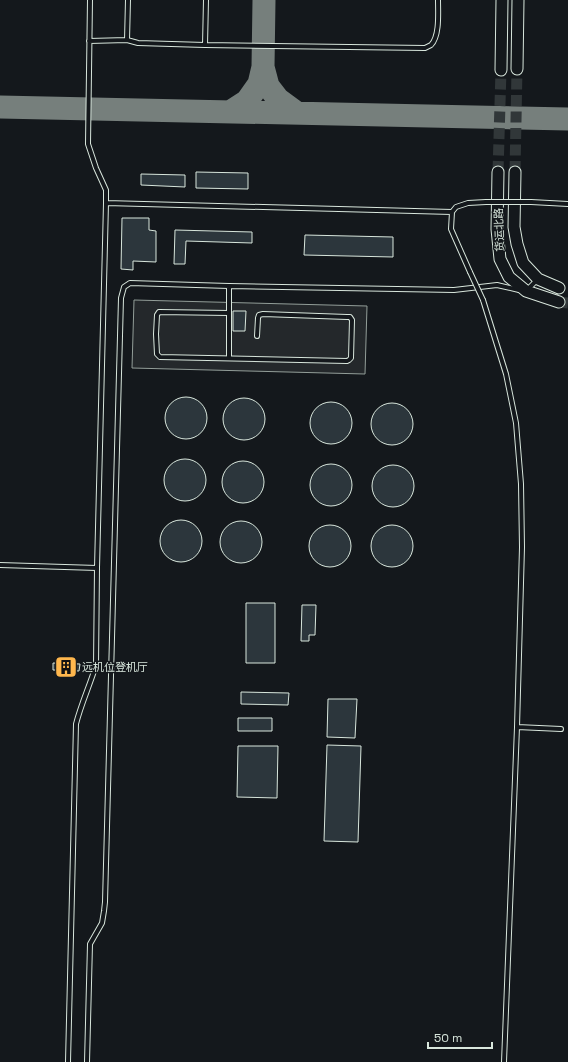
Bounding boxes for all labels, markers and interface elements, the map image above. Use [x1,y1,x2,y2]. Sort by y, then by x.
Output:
street label: 货运北路 [491,208,507,252]
building icon: 远机位登机厅 [53,654,79,680]
place label: 远机位登机厅 [82,660,148,674]
scale bar [428,1024,492,1050]
text: 50 m [434,1030,462,1046]

